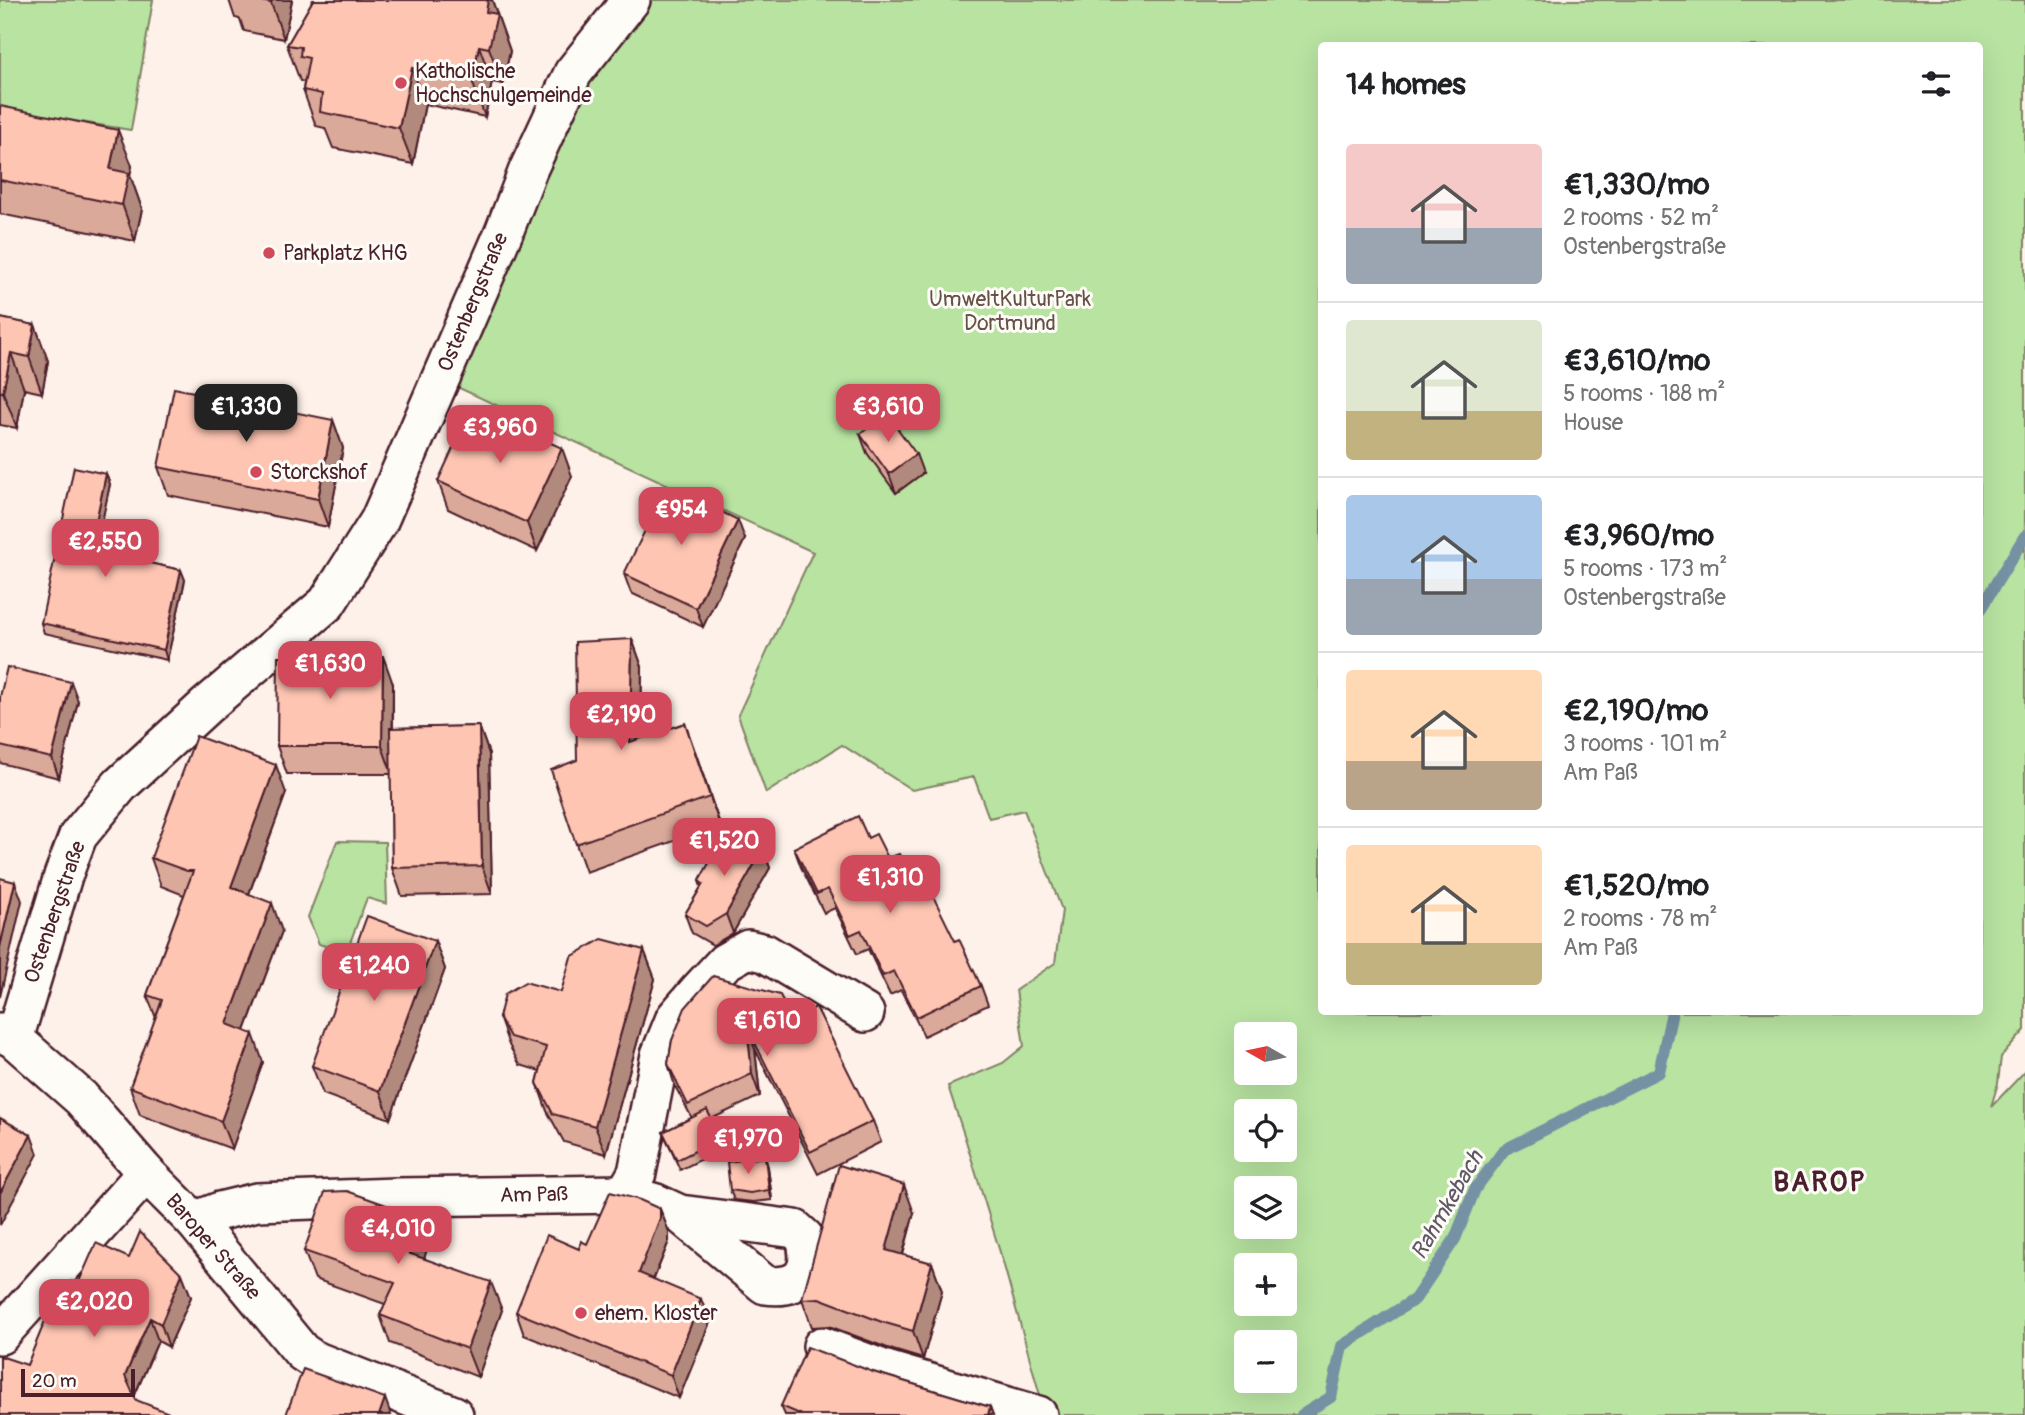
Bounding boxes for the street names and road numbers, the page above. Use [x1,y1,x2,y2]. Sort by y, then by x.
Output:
street label: Ostenbergstraße [432,228,515,376]
street label: Ostenbergstraße [18,837,92,987]
street label: Am Paß [500,1181,568,1209]
street label: Baroper Straße [159,1188,267,1306]

